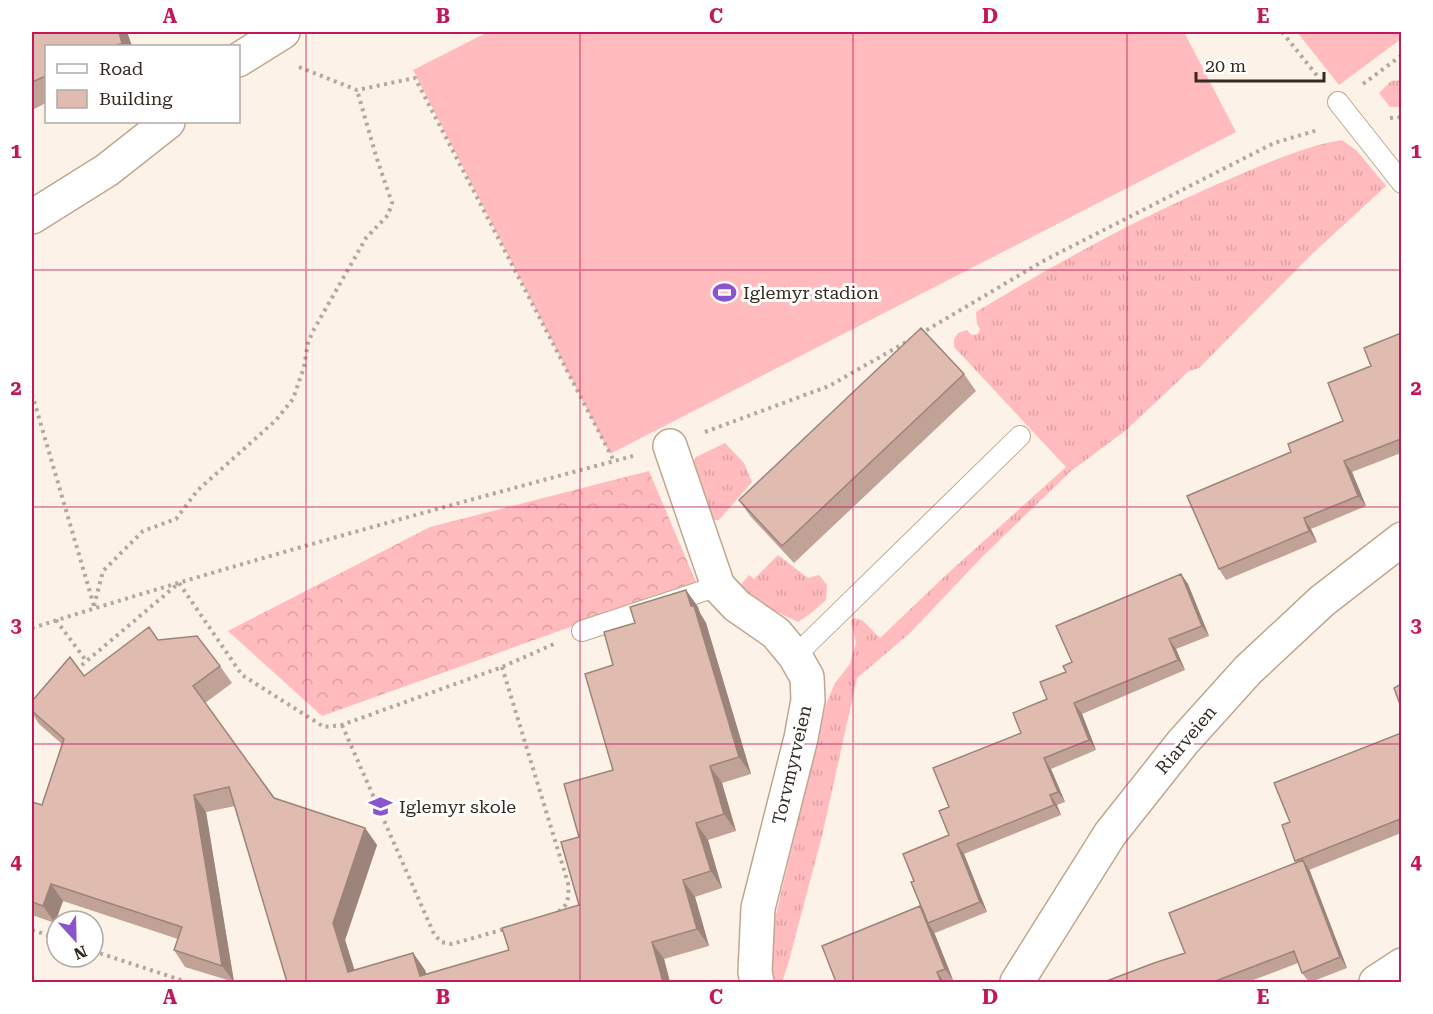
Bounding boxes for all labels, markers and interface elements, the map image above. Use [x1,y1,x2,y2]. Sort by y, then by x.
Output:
text: A [163,4,178,28]
text: B [436,4,450,28]
text: C [709,4,723,28]
text: D [982,4,998,28]
text: E [1257,4,1270,28]
legend [45,45,240,123]
scale bar [1196,45,1324,83]
text: 20 m [1205,55,1246,76]
text: Road [99,58,144,79]
text: Building [99,88,173,109]
text: 1 [10,139,22,163]
text: 1 [1410,139,1422,163]
sports icon: Iglemyr stadion [712,280,738,306]
place label: Iglemyr stadion [743,282,879,303]
text: 2 [10,376,22,400]
text: 2 [1410,376,1422,400]
text: 3 [10,613,22,637]
text: 3 [1410,613,1422,637]
street label: Riarveien [1151,701,1221,778]
street label: Torvmyrveien [768,703,816,827]
school or university icon: Iglemyr skole [368,794,394,820]
place label: Iglemyr skole [399,796,516,817]
text: 4 [10,850,22,874]
text: 4 [1410,850,1422,874]
north arrow [45,909,105,969]
text: N [71,941,90,964]
text: A [163,985,178,1009]
text: B [436,985,450,1009]
text: C [709,985,723,1009]
text: D [982,985,998,1009]
text: E [1257,985,1270,1009]

